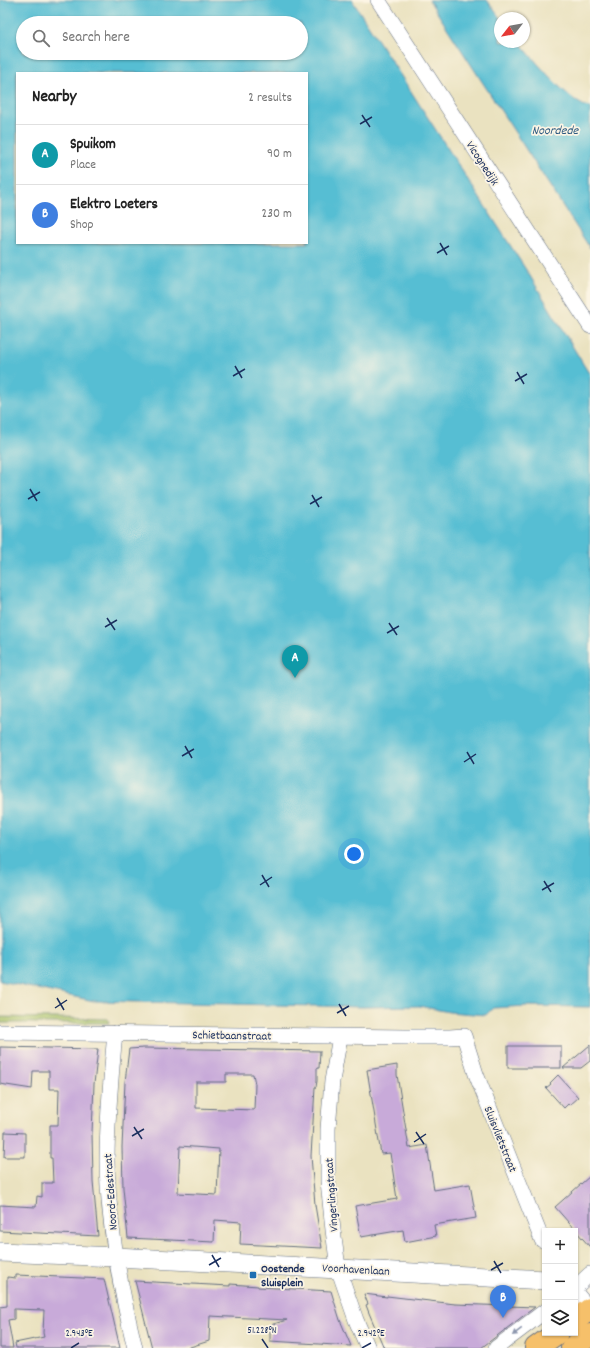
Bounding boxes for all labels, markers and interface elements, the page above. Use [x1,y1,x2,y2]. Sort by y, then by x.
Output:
north arrow [494,12,530,48]
search box [16,16,308,60]
icon: search [30,27,52,49]
text: Search here [62,27,130,49]
text: Nearby [32,86,76,110]
text: 2 results [248,89,292,108]
water label: Noordede [532,122,580,141]
text: Spuikom [70,134,116,156]
street label: Vicognedijk [461,138,503,190]
text: A [41,145,49,164]
text: 90 m [267,145,292,164]
text: Place [70,156,96,175]
text: Elektro Loeters [70,194,158,216]
text: B [42,205,48,224]
text: 230 m [262,205,292,224]
text: Shop [70,216,93,235]
pin: A [282,645,308,678]
your location [344,844,364,864]
street label: Schietbaanstraat [192,1027,272,1046]
street label: Sluisvlietstraat [479,1104,521,1176]
street label: Noord-Edestraat [100,1152,123,1231]
street label: Vingerlingstraat [321,1157,344,1232]
map controls [542,1228,578,1336]
button: + [542,1228,578,1264]
street label: Voorhavenlaan [322,1260,391,1281]
place label: Oostende Sluisplein [261,1261,305,1292]
button: − [542,1264,578,1300]
marker: Oostende Sluisplein [248,1270,258,1280]
pin: B [490,1285,516,1318]
button: layers [542,1300,578,1336]
text: 51.228°N [247,1324,277,1338]
text: 2.943°E [66,1327,93,1341]
text: 2.942°E [358,1327,385,1341]
one-way arrow [512,1328,523,1336]

